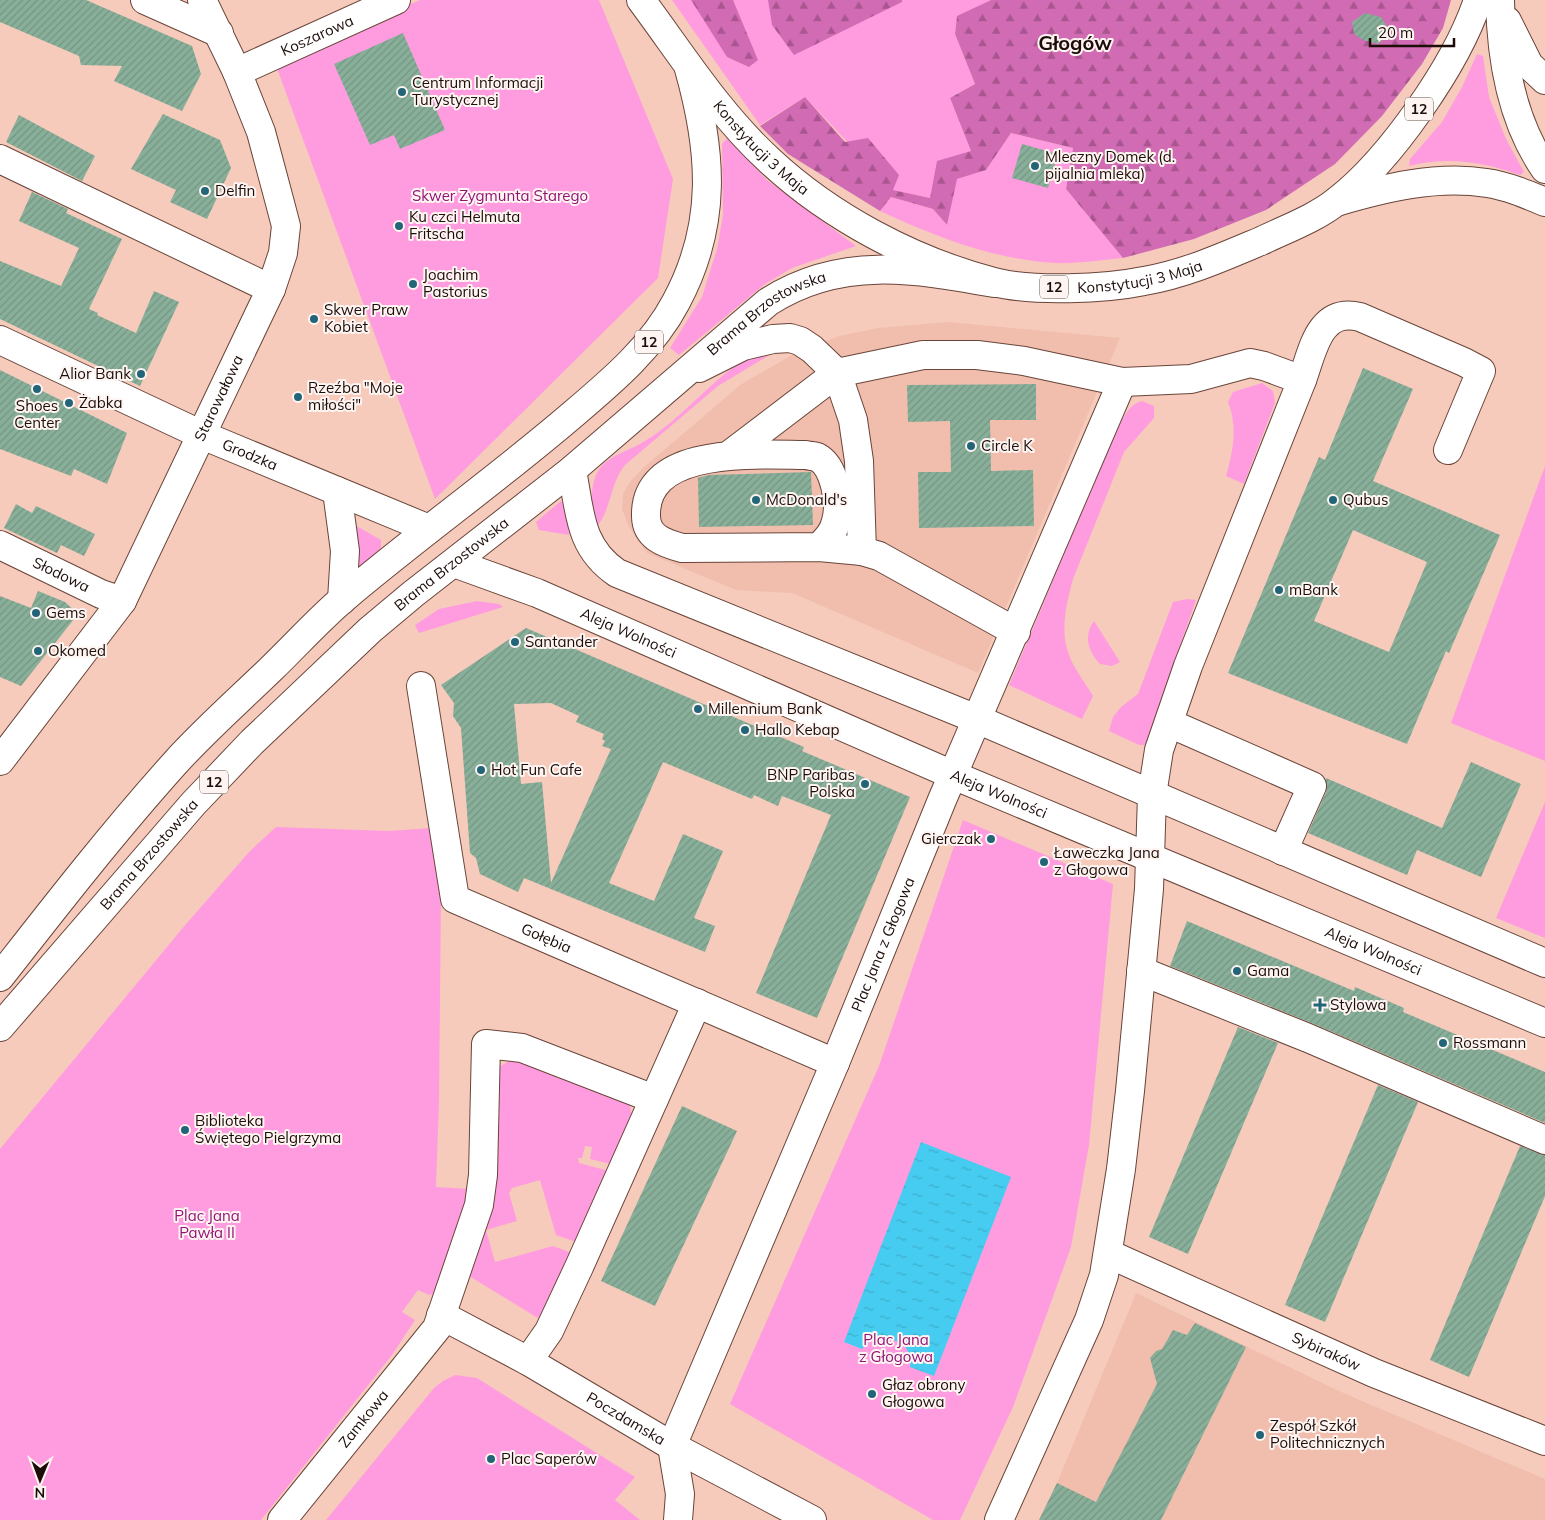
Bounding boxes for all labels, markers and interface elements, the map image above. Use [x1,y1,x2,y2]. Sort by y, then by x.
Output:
street label: Koszarowa [278,11,356,60]
scale bar [1370,15,1454,47]
text: 20 m [1378,23,1413,42]
district label: Głogów [1038,30,1112,55]
place label: Centrum Informacji Turystycznej [412,73,543,109]
marker: Centrum Informacji Turystycznej [396,86,408,98]
street label: Konstytucji 3 Maja [709,96,813,199]
road number: 12 [1405,98,1433,120]
place label: Mleczny Domek (d. pijalnia mleka) [1045,147,1175,183]
marker: Mleczny Domek (d. pijalnia mleka) [1029,160,1041,172]
place label: Delfin [215,181,255,200]
marker: Delfin [199,185,211,197]
park label: Skwer Zygmunta Starego [412,186,588,205]
place label: Ku czci Helmuta Fritscha [409,207,520,243]
marker: Ku czci Helmuta Fritscha [393,220,405,232]
street label: Konstytucji 3 Maja [1077,256,1205,297]
place label: Joachim Pastorius [423,265,488,301]
street label: Brama Brzostowska [703,267,828,359]
road number: 12 [1040,276,1068,298]
marker: Joachim Pastorius [407,278,419,290]
place label: Skwer Praw Kobiet [324,300,408,336]
marker: Skwer Praw Kobiet [308,313,320,325]
road number: 12 [635,331,663,354]
street label: Starowałowa [190,352,247,444]
place label: Alior Bank [59,364,131,383]
marker: Alior Bank [135,368,147,380]
place label: Rzeźba "Moje miłości" [308,378,403,414]
marker: Shoes Center [31,383,43,395]
marker: Rzeźba "Moje miłości" [292,391,304,403]
place label: Żabka [79,393,122,412]
place label: Shoes Center [14,396,60,432]
marker: Żabka [63,397,75,409]
street label: Grodzka [219,434,281,474]
place label: Circle K [981,436,1033,455]
marker: Circle K [965,440,977,452]
place label: McDonald's [766,490,847,509]
place label: Qubus [1343,490,1388,509]
marker: McDonald's [750,494,762,506]
marker: Qubus [1327,494,1339,506]
street label: Brama Brzostowska [390,513,512,615]
street label: Słodowa [30,552,93,596]
place label: mBank [1289,580,1338,599]
marker: mBank [1273,584,1285,596]
place label: Gems [46,603,86,622]
street label: Aleja Wolności [578,603,680,662]
marker: Gems [30,607,42,619]
place label: Santander [525,632,598,651]
marker: Santander [509,636,521,648]
place label: Okomed [48,641,106,660]
marker: Okomed [32,645,44,657]
place label: Millennium Bank [708,699,823,718]
marker: Millennium Bank [692,703,704,715]
place label: Hallo Kebap [755,720,840,739]
marker: Hallo Kebap [739,724,751,736]
place label: Hot Fun Cafe [491,760,582,779]
marker: Hot Fun Cafe [475,764,487,776]
place label: BNP Paribas Polska [767,765,855,801]
street label: Aleja Wolności [948,765,1050,822]
road number: 12 [200,770,228,794]
marker: BNP Paribas Polska [859,778,871,790]
street label: Brama Brzostowska [96,795,202,914]
place label: Gierczak [921,829,981,848]
marker: Gierczak [985,833,997,845]
place label: Ławeczka Jana z Głogowa [1053,843,1160,879]
marker: Ławeczka Jana z Głogowa [1038,856,1050,868]
street label: Plac Jana z Głogowa [847,874,919,1015]
street label: Gołębia [518,919,574,957]
street label: Aleja Wolności [1322,922,1425,979]
place label: Gama [1247,961,1289,980]
marker: Gama [1231,965,1243,977]
place label: Stylowa [1330,995,1387,1014]
marker: Stylowa [1314,999,1326,1011]
place label: Rossmann [1453,1033,1526,1052]
marker: Rossmann [1437,1037,1449,1049]
place label: Biblioteka Świętego Pielgrzyma [195,1111,341,1147]
marker: Biblioteka Świętego Pielgrzyma [179,1124,191,1136]
park label: Plac Jana Pawła II [174,1206,240,1242]
street label: Sybiraków [1289,1327,1364,1375]
park label: Plac Jana z Głogowa [859,1330,933,1366]
place label: Głaz obrony Głogowa [882,1375,965,1411]
street label: Zamkowa [334,1386,392,1451]
street label: Poczdamska [583,1388,669,1449]
marker: Głaz obrony Głogowa [866,1388,878,1400]
place label: Zespół Szkół Politechnicznych [1270,1416,1385,1452]
marker: Zespół Szkół Politechnicznych [1254,1429,1266,1441]
place label: Plac Saperów [501,1449,597,1468]
marker: Plac Saperów [485,1453,497,1465]
north arrow [15,1455,65,1505]
text: N [34,1484,45,1502]

